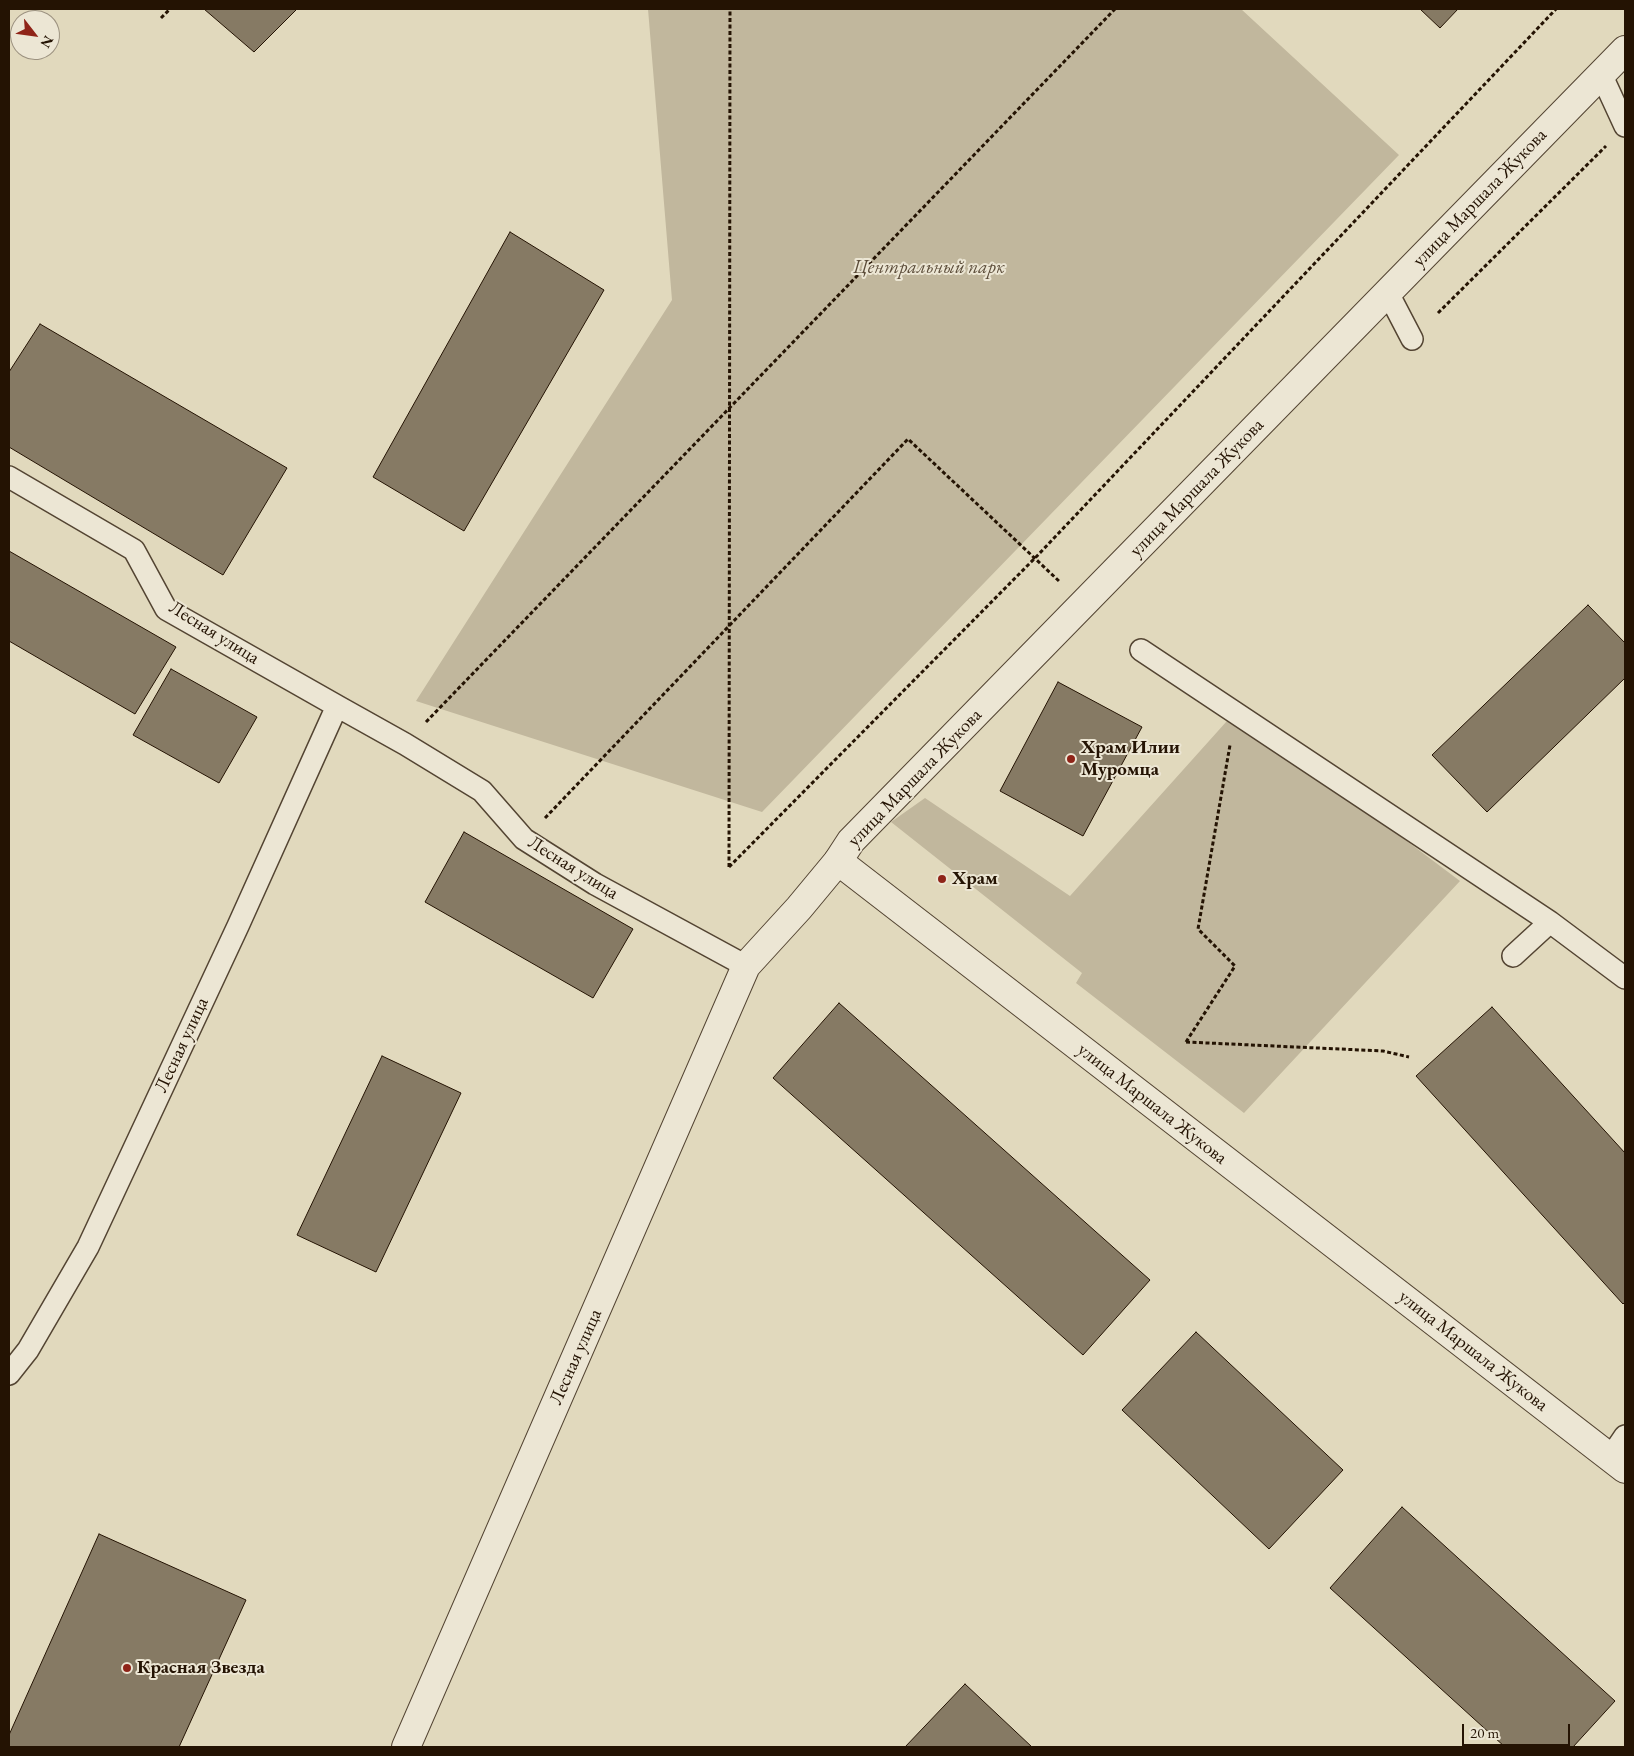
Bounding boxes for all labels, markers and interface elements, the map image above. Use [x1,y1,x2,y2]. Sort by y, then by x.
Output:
north arrow [10,10,60,60]
text: N [37,33,58,51]
street label: улица Маршала Жукова [1408,124,1552,272]
park label: Центральный парк [853,257,1005,279]
street label: улица Маршала Жукова [1125,414,1269,562]
street label: Лесная улица [165,596,263,670]
street label: улица Маршала Жукова [843,704,987,852]
place label: Храм Илии Муромца [1081,737,1180,781]
marker: Храм Илии Муромца [1065,753,1077,765]
street label: Лесная улица [524,831,622,905]
place label: Храм [952,868,998,890]
marker: Храм [936,873,948,885]
street label: Лесная улица [150,994,214,1096]
street label: улица Маршала Жукова [1073,1039,1231,1169]
street label: улица Маршала Жукова [1394,1286,1552,1416]
street label: Лесная улица [545,1306,607,1408]
place label: Красная Звезда [137,1657,265,1679]
marker: Красная Звезда [121,1662,133,1674]
scale bar [1464,1714,1572,1746]
text: 20 m [1470,1723,1499,1742]

